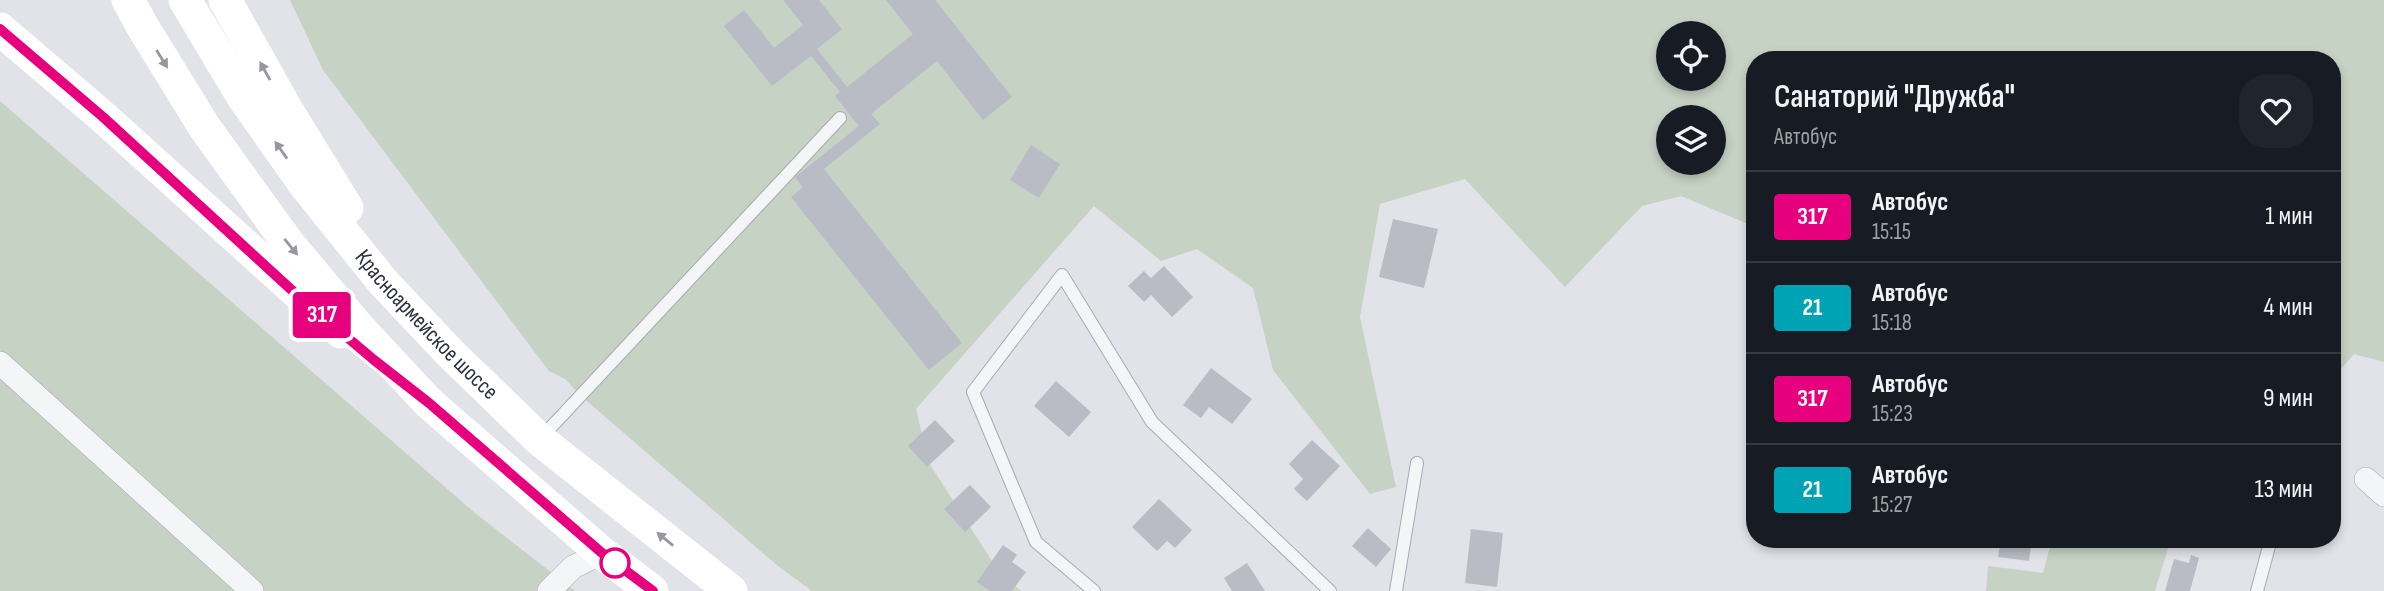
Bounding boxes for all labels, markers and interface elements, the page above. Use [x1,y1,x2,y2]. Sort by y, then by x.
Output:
map controls [1656,21,1726,175]
button: locate [1656,21,1726,91]
one-way arrow [156,49,169,69]
one-way arrow [259,61,271,80]
button: heart [2239,74,2313,148]
text: Санаторий "Дружба" [1774,77,2015,117]
button: layers [1656,105,1726,175]
text: Автобус [1774,123,1837,151]
one-way arrow [274,141,288,159]
text: Автобус [1872,187,1948,218]
text: 1 мин [2265,201,2313,232]
text: 317 [1797,202,1828,231]
text: 15:15 [1872,218,1911,246]
one-way arrow [283,237,298,255]
street label: Красноармейское шоссе [349,244,504,406]
text: Автобус [1872,278,1948,309]
line badge: 317 [282,292,362,338]
text: 4 мин [2264,292,2313,323]
text: 21 [1803,293,1822,322]
text: 317 [307,300,337,329]
text: 15:18 [1872,309,1912,337]
text: Автобус [1872,369,1948,400]
text: 9 мин [2263,383,2313,414]
text: 317 [1797,384,1828,413]
text: 15:23 [1872,400,1913,428]
text: Автобус [1872,460,1948,491]
text: 13 мин [2254,474,2313,505]
text: 21 [1803,475,1822,504]
text: 15:27 [1872,491,1912,519]
one-way arrow [657,532,675,547]
unlabelled marker [600,548,630,578]

